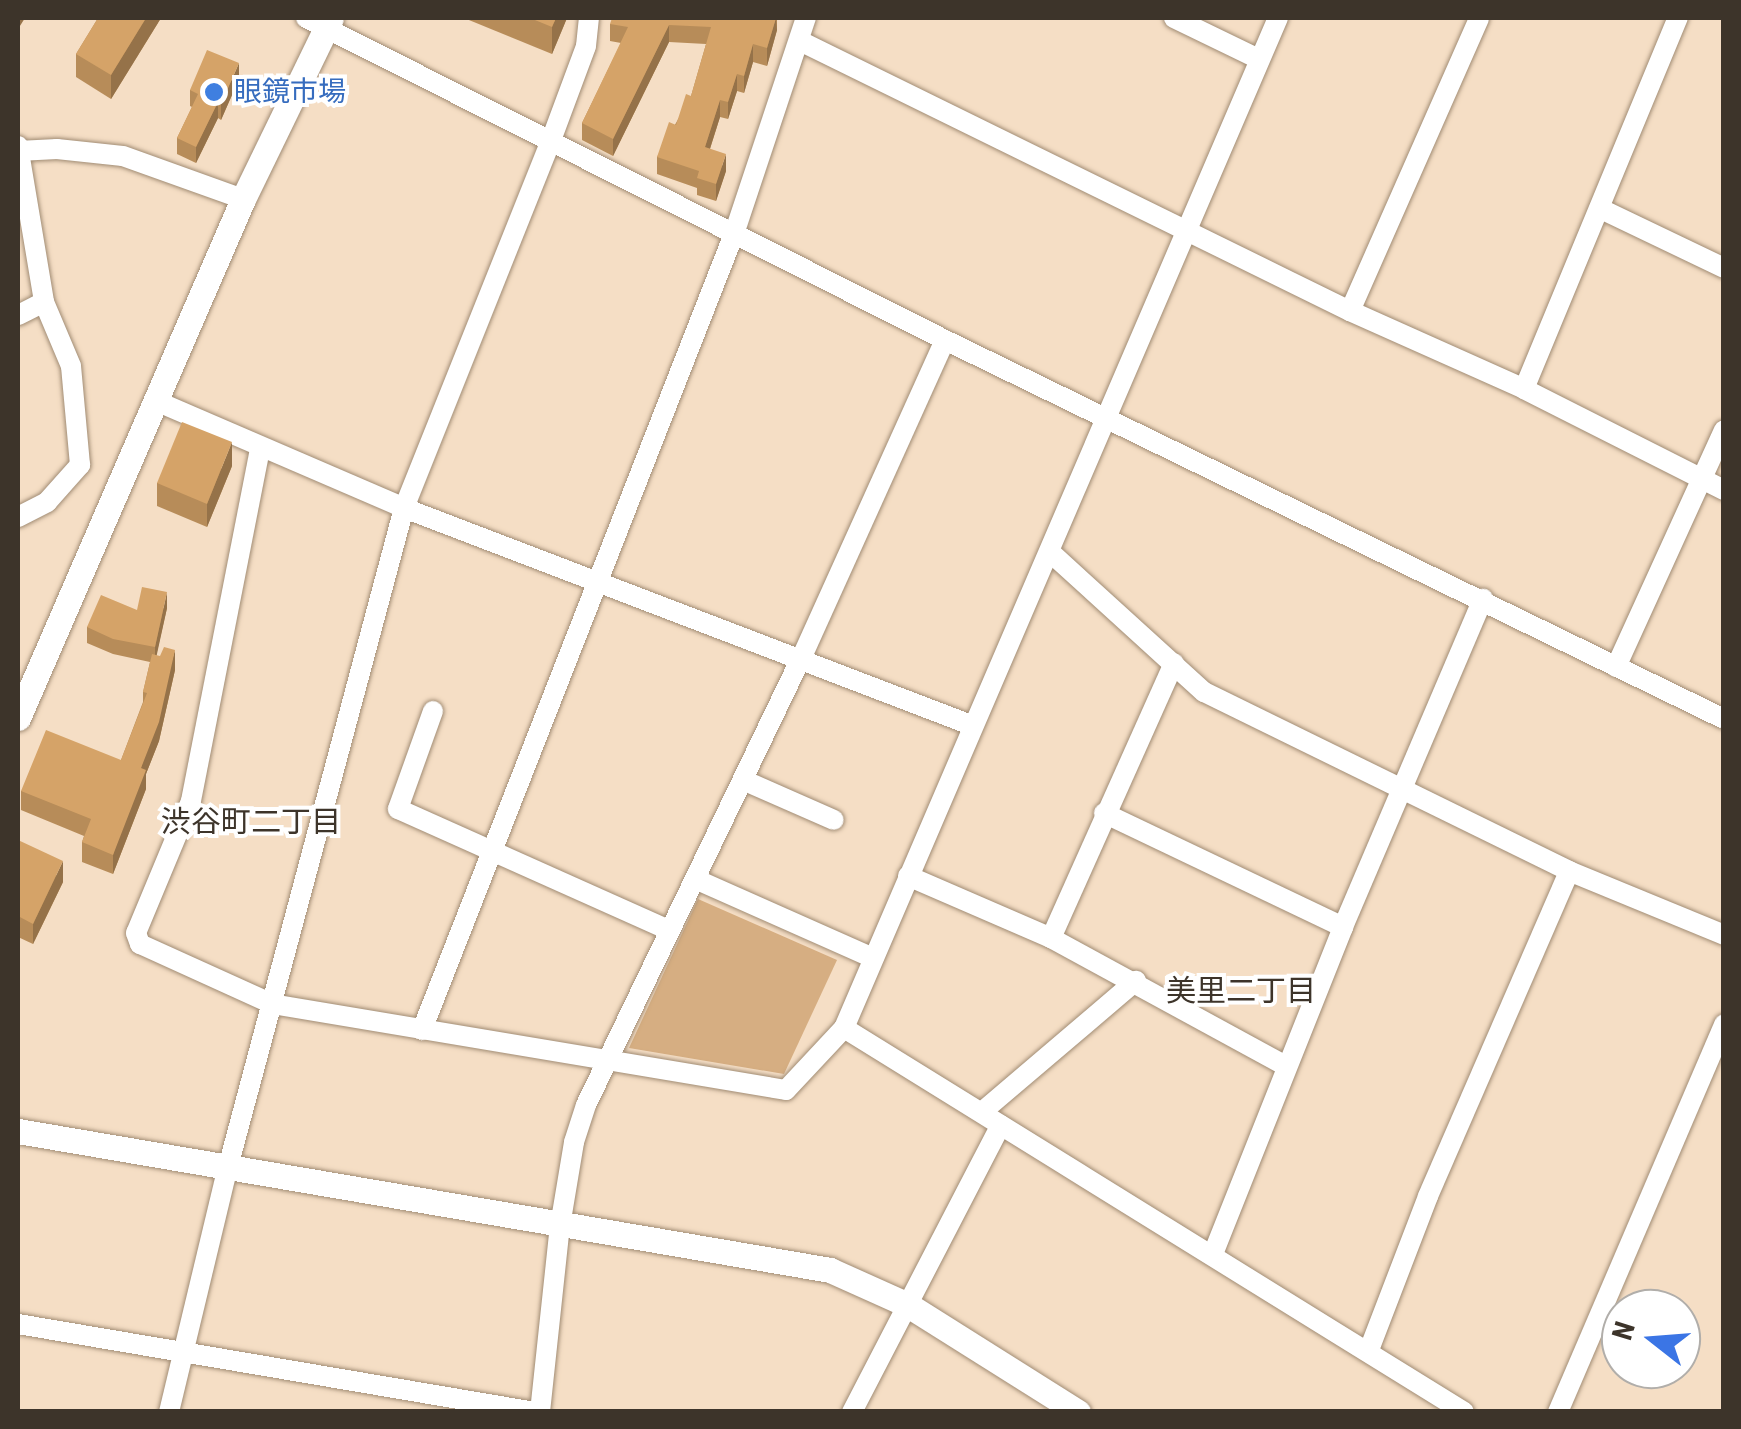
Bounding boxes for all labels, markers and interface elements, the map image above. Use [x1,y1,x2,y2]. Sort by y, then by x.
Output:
place label: 眼鏡市場 [234,75,346,109]
marker: 眼鏡市場 [203,81,225,103]
district label: 渋谷町二丁目 [161,804,341,840]
district label: 美里二丁目 [1166,973,1316,1009]
north arrow [1601,1289,1701,1389]
text: N [1605,1318,1642,1344]

